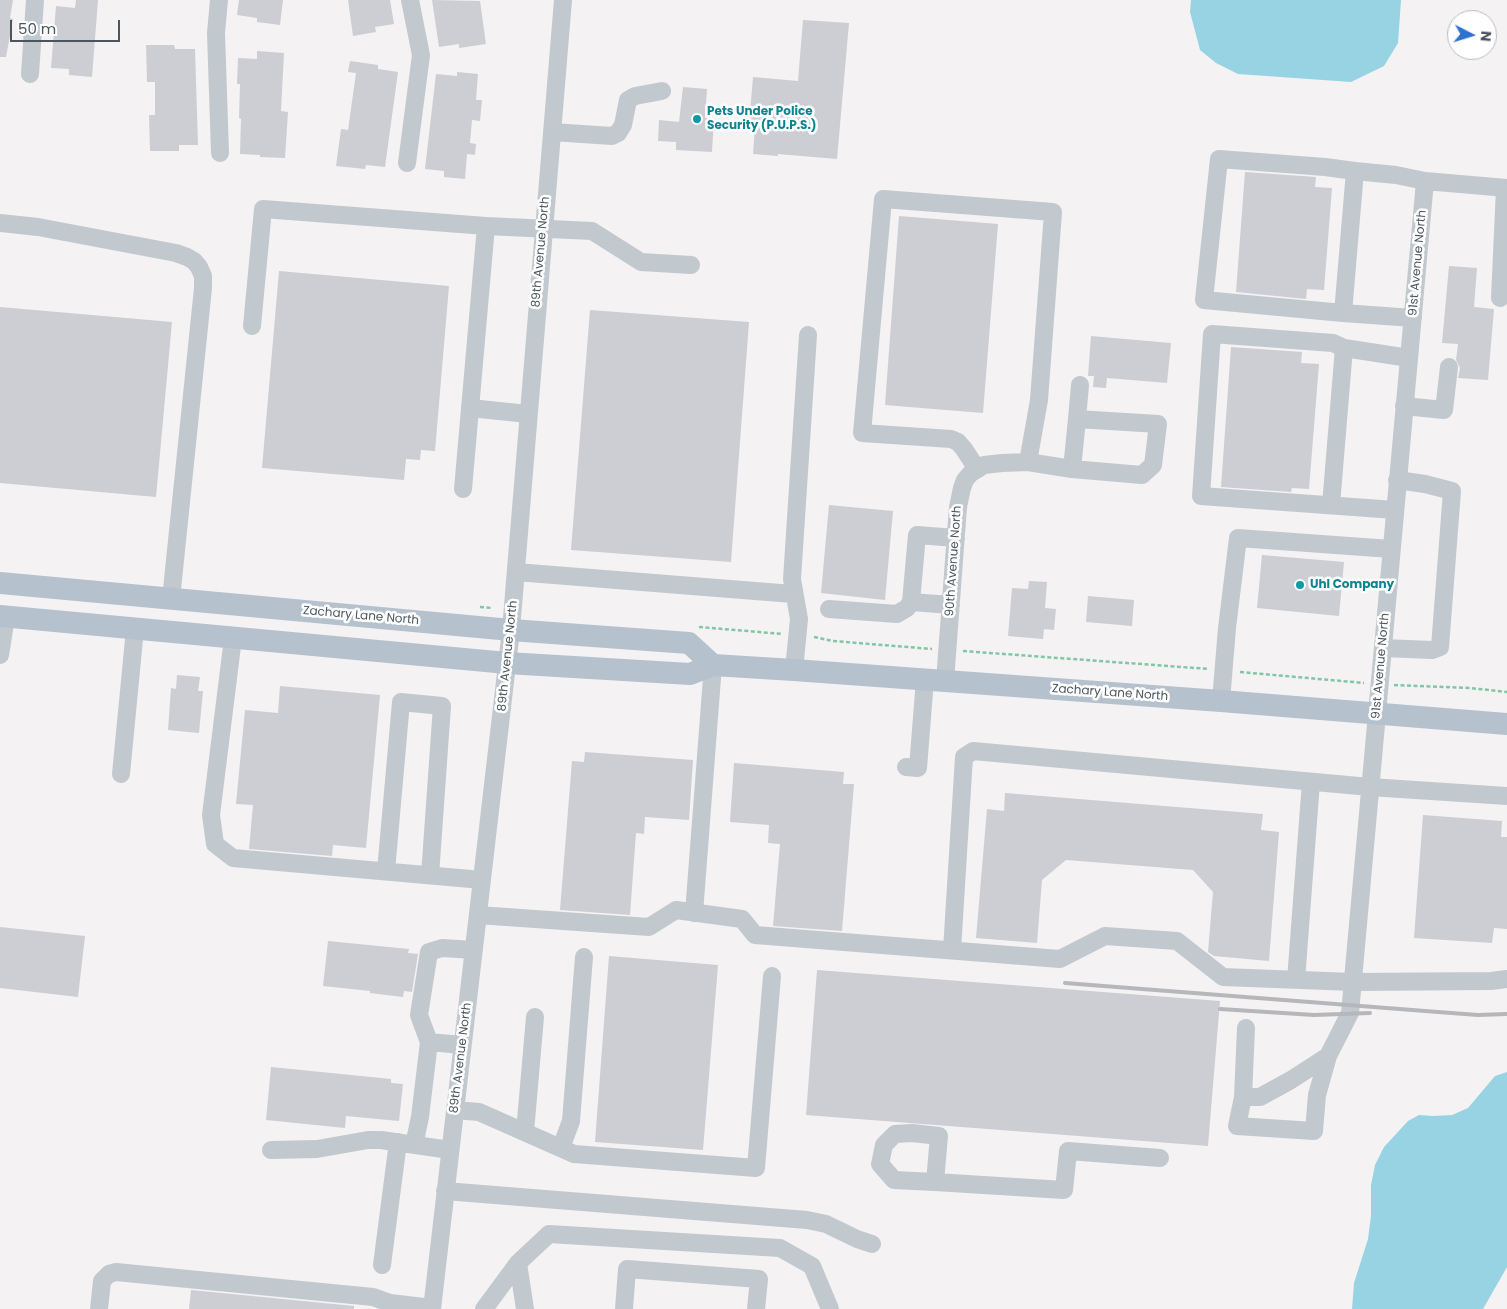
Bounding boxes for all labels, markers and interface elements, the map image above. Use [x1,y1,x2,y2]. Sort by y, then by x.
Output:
scale bar [12,10,122,42]
north arrow [1447,10,1497,60]
text: 50 m [18,18,56,39]
text: N [1476,30,1496,42]
place label: Pets Under Police Security (P.U.P.S.) [707,105,817,133]
marker: Pets Under Police Security (P.U.P.S.) [691,113,703,125]
street label: 89th Avenue North [529,196,553,308]
street label: 91st Avenue North [1406,210,1430,316]
street label: 90th Avenue North [943,505,965,617]
place label: Uhl Company [1310,578,1394,592]
marker: Uhl Company [1294,579,1306,591]
street label: 89th Avenue North [495,600,521,712]
street label: Zachary Lane North [302,604,420,628]
street label: 91st Avenue North [1369,613,1393,719]
street label: Zachary Lane North [1051,682,1169,704]
street label: 89th Avenue North [447,1002,475,1114]

